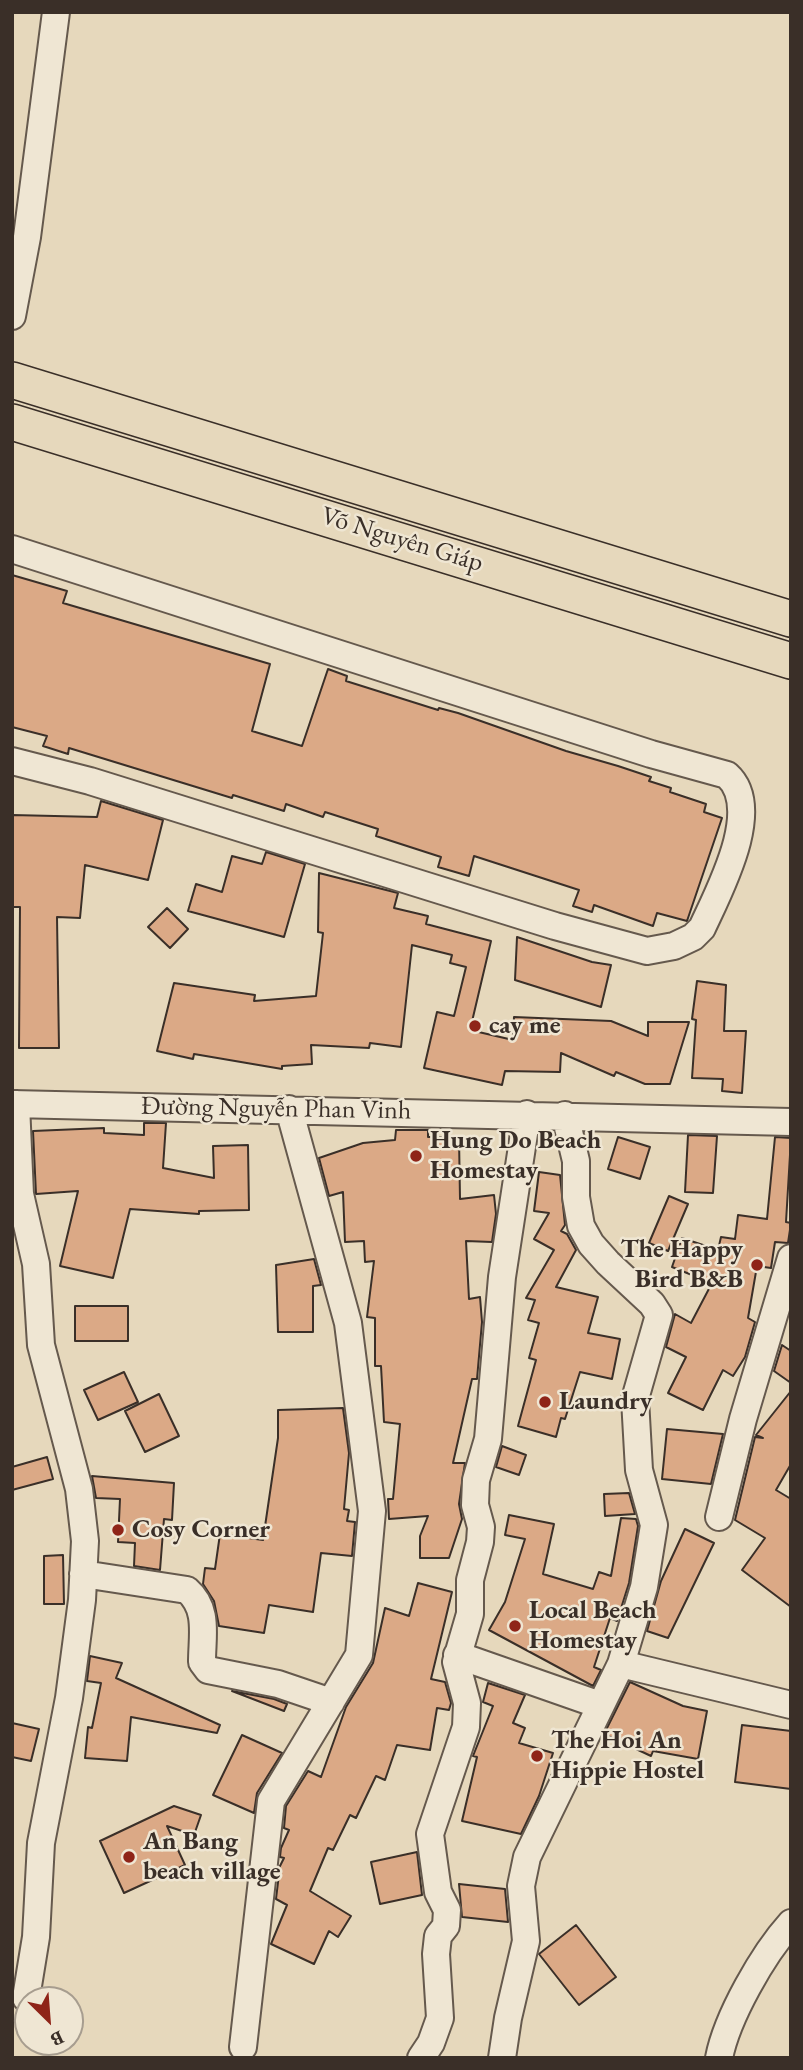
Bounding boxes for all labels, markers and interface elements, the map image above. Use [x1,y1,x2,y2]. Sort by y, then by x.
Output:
street label: Võ Nguyên Giáp [317,501,487,579]
place label: cay me [489,1010,560,1042]
marker: cay me [467,1018,483,1034]
street label: Đường Nguyễn Phan Vinh [141,1091,411,1127]
place label: Hung Do Beach Homestay [430,1125,601,1186]
marker: Hung Do Beach Homestay [408,1148,424,1164]
place label: The Happy Bird B&B [620,1234,743,1296]
marker: The Happy Bird B&B [749,1257,765,1273]
place label: Laundry [559,1386,652,1418]
marker: Laundry [537,1394,553,1410]
place label: Cosy Corner [132,1514,270,1546]
marker: Cosy Corner [110,1522,126,1538]
place label: Local Beach Homestay [529,1595,657,1656]
marker: Local Beach Homestay [507,1618,523,1634]
place label: The Hoi An Hippie Hostel [551,1725,704,1786]
marker: The Hoi An Hippie Hostel [529,1748,545,1764]
place label: An Bang beach village [143,1826,281,1888]
marker: An Bang beach village [121,1849,137,1865]
north arrow [14,1986,84,2056]
text: B [47,2025,68,2053]

